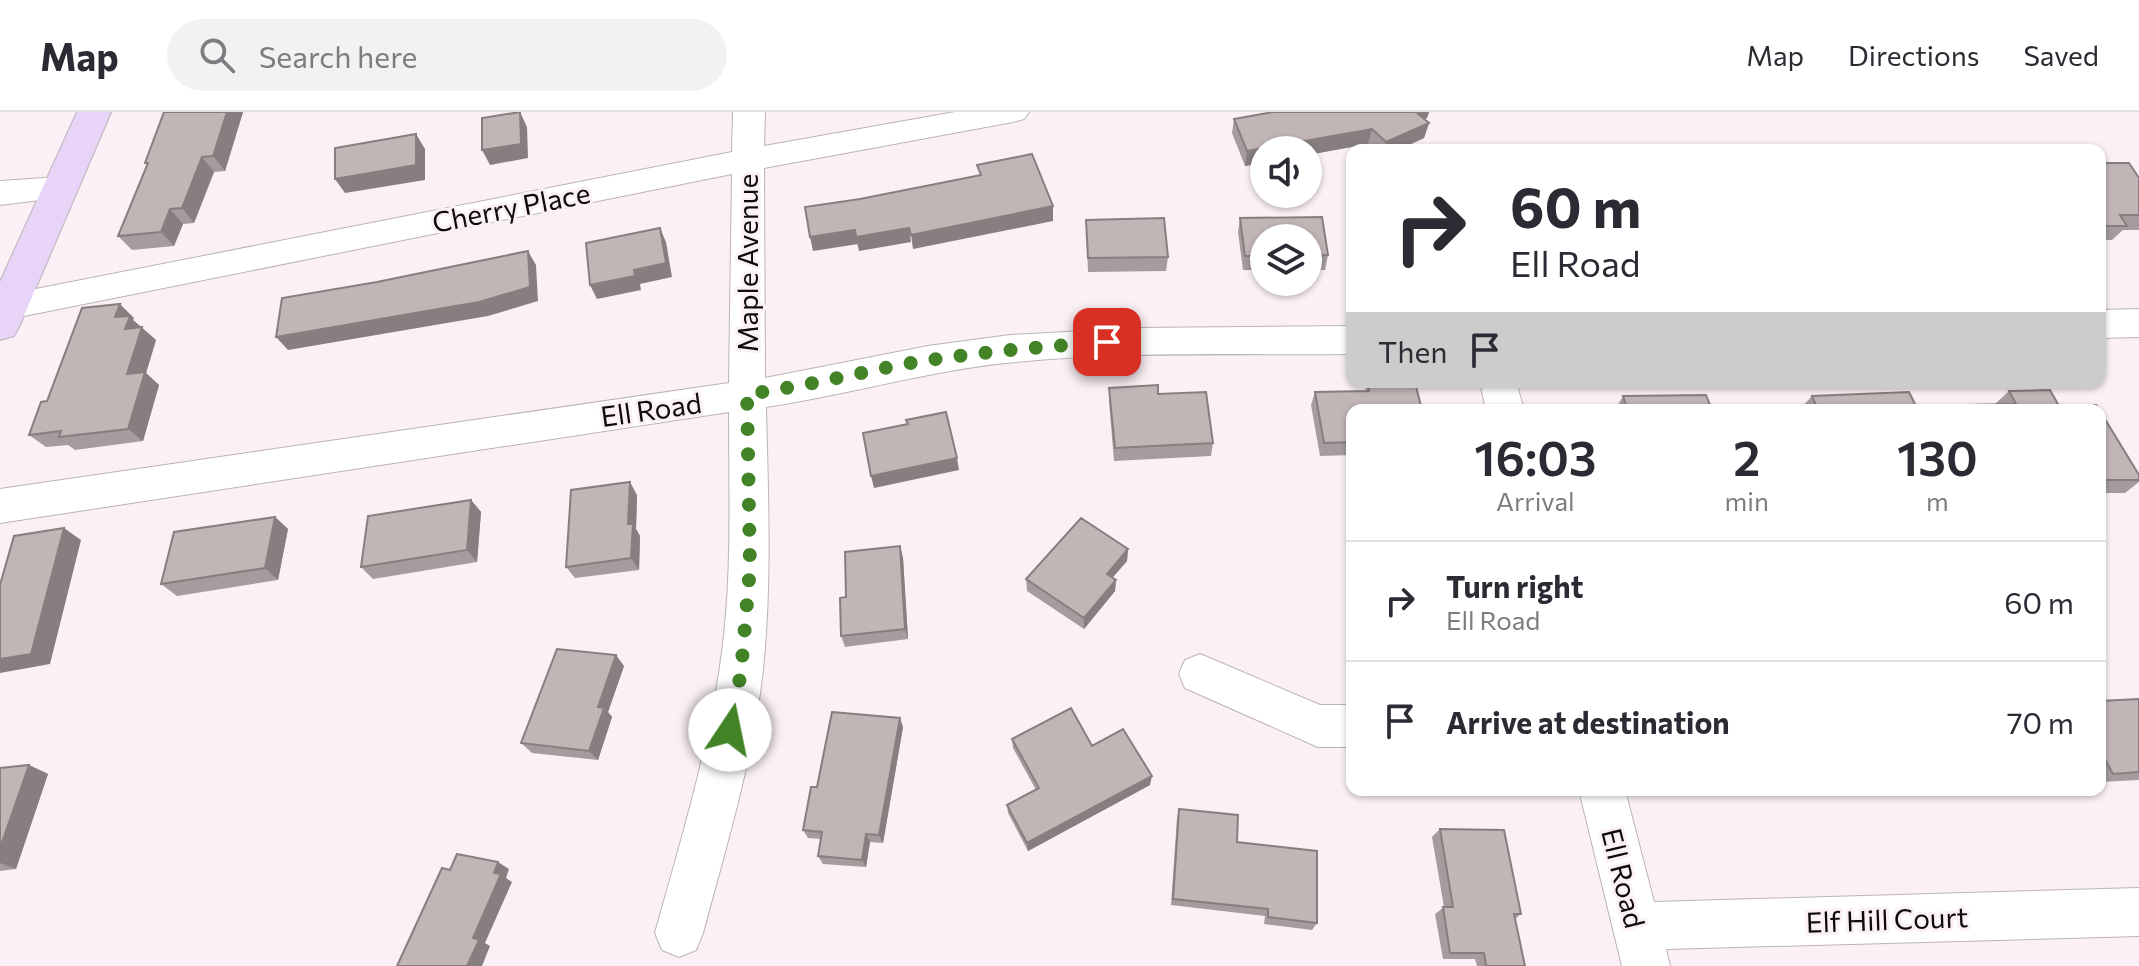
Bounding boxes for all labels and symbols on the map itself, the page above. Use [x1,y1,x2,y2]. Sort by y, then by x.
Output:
street label: Maple Avenue [730,174,764,352]
street label: Cherry Place [429,175,593,239]
pin [1073,308,1141,376]
street label: Ell Road [598,385,704,433]
position arrow [688,688,772,772]
street label: Ell Road [1595,825,1653,931]
street label: Elf Hill Court [1805,899,1969,939]

